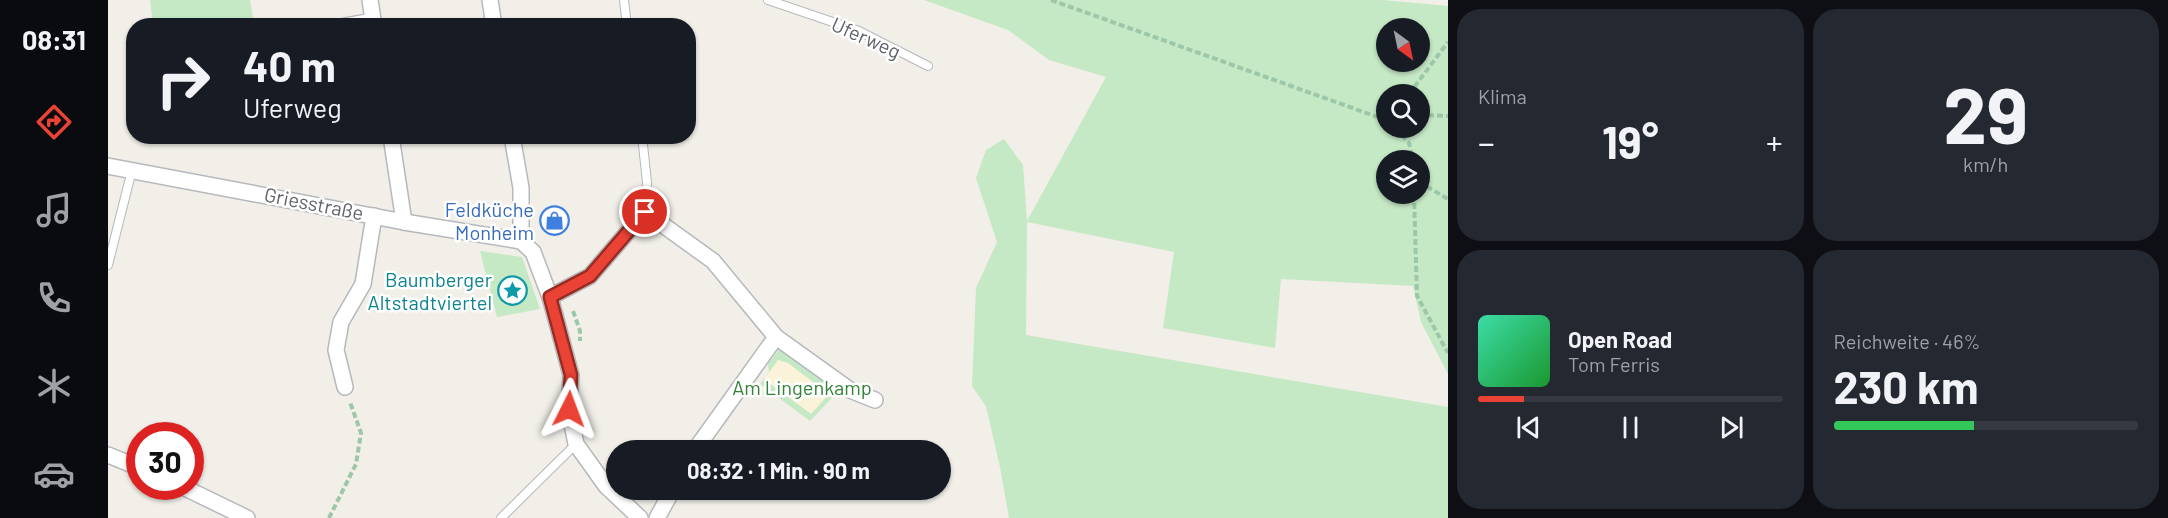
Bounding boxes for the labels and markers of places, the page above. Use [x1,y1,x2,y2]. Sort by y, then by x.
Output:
pin [619,186,670,237]
place label: Feldküche Monheim [445,197,534,244]
shop icon: Feldküche Monheim [539,205,571,237]
place label: Baumberger Altstadtviertel [368,267,492,314]
place icon: Baumberger Altstadtviertel [497,275,529,307]

